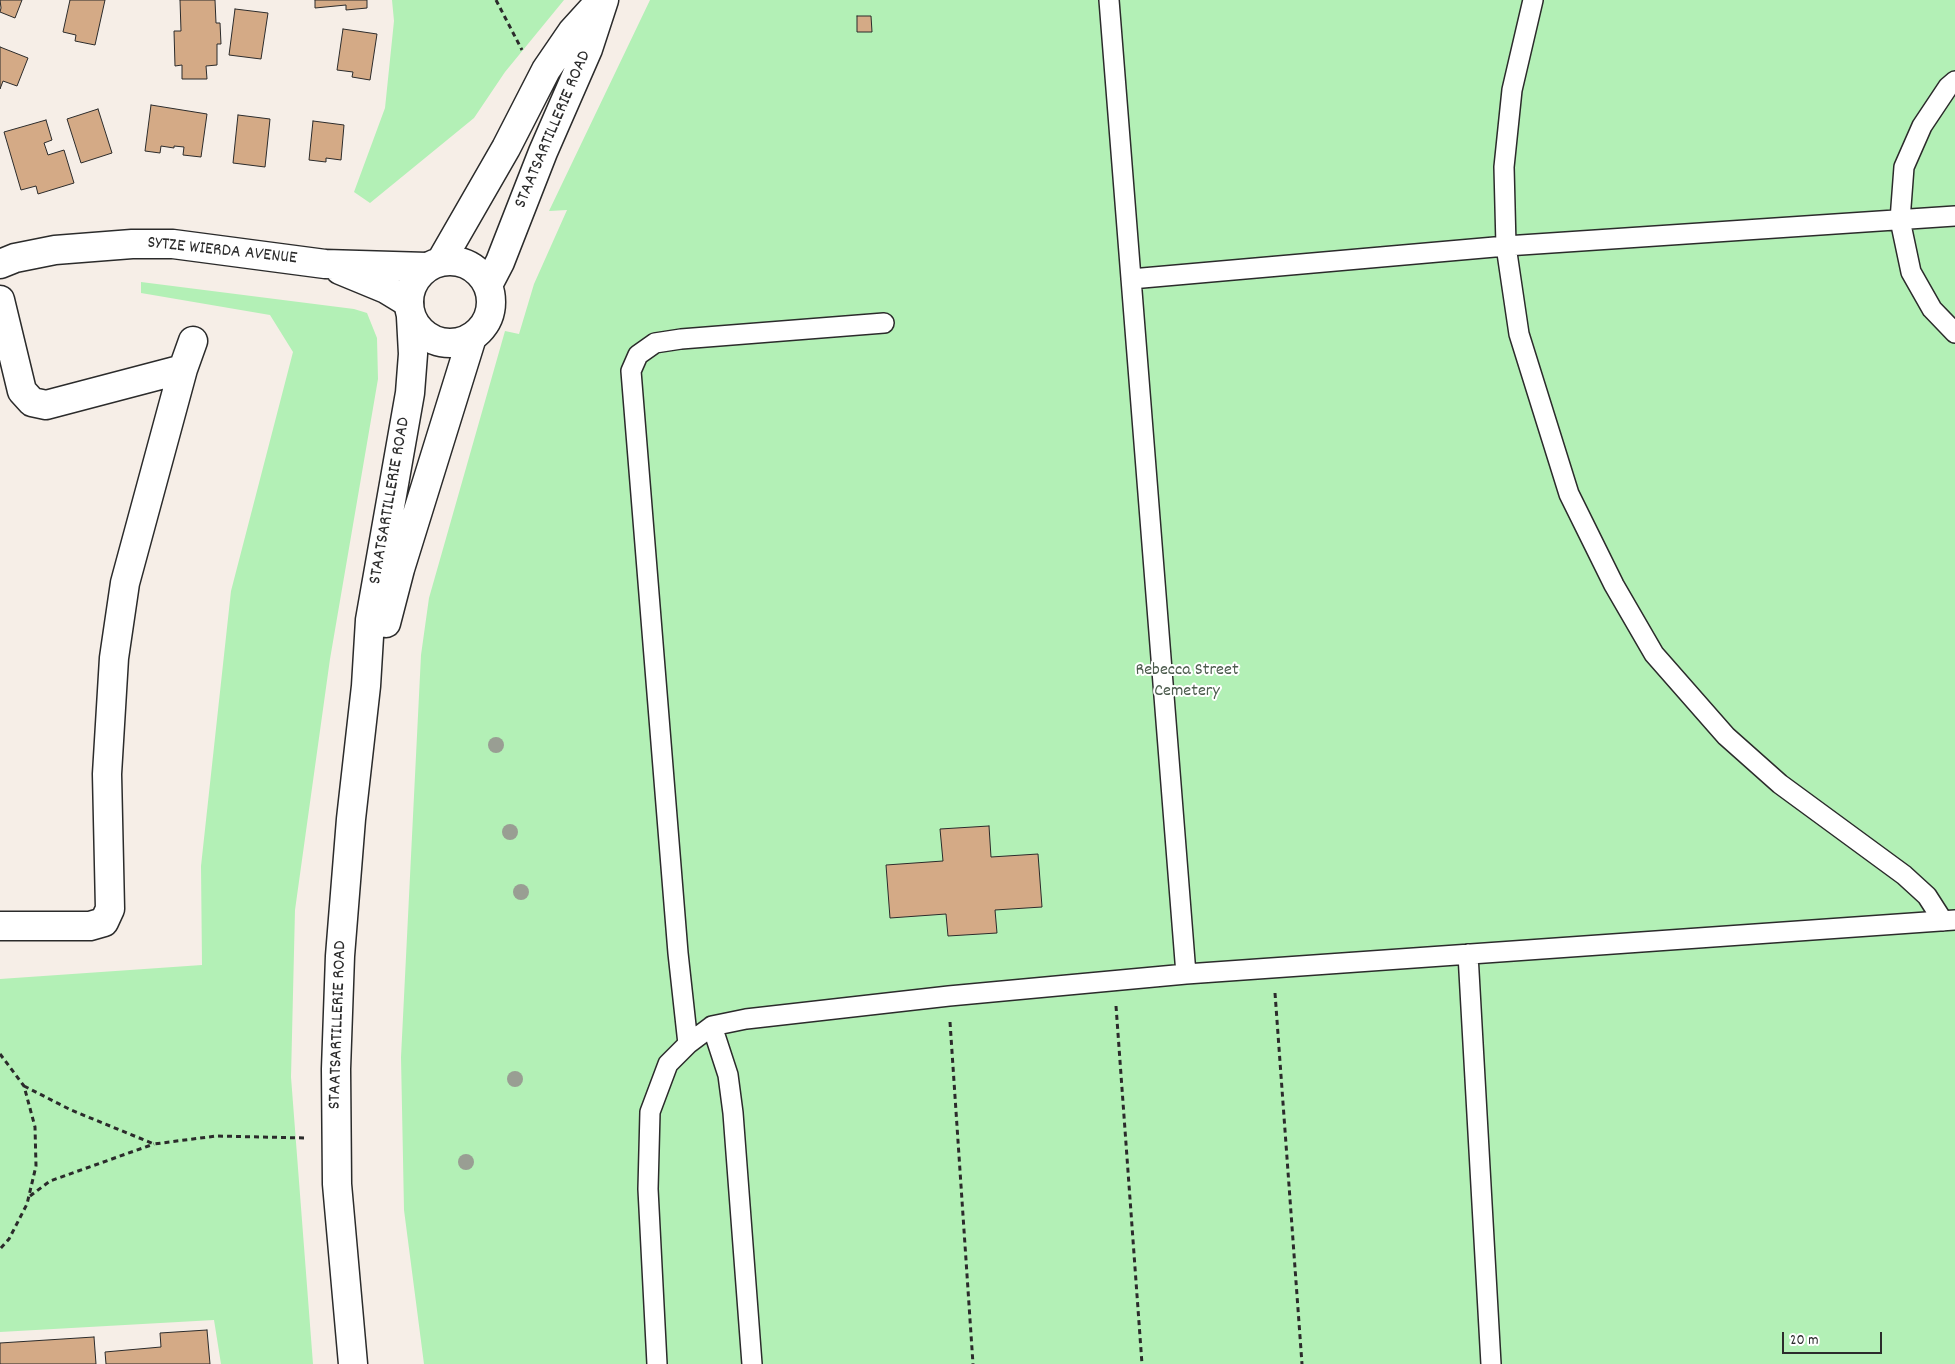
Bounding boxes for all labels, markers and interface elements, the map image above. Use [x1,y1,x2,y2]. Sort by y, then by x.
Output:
street label: STAATSARTILLERIE ROAD [511,48,597,212]
street label: SYTZE WIERDA AVENUE [146,233,298,271]
street label: STAATSARTILLERIE ROAD [366,416,416,586]
park label: Rebecca Street Cemetery [1135,661,1239,704]
street label: STAATSARTILLERIE ROAD [325,940,353,1110]
scale bar [1785,1322,1885,1354]
text: 20 m [1790,1330,1818,1352]

